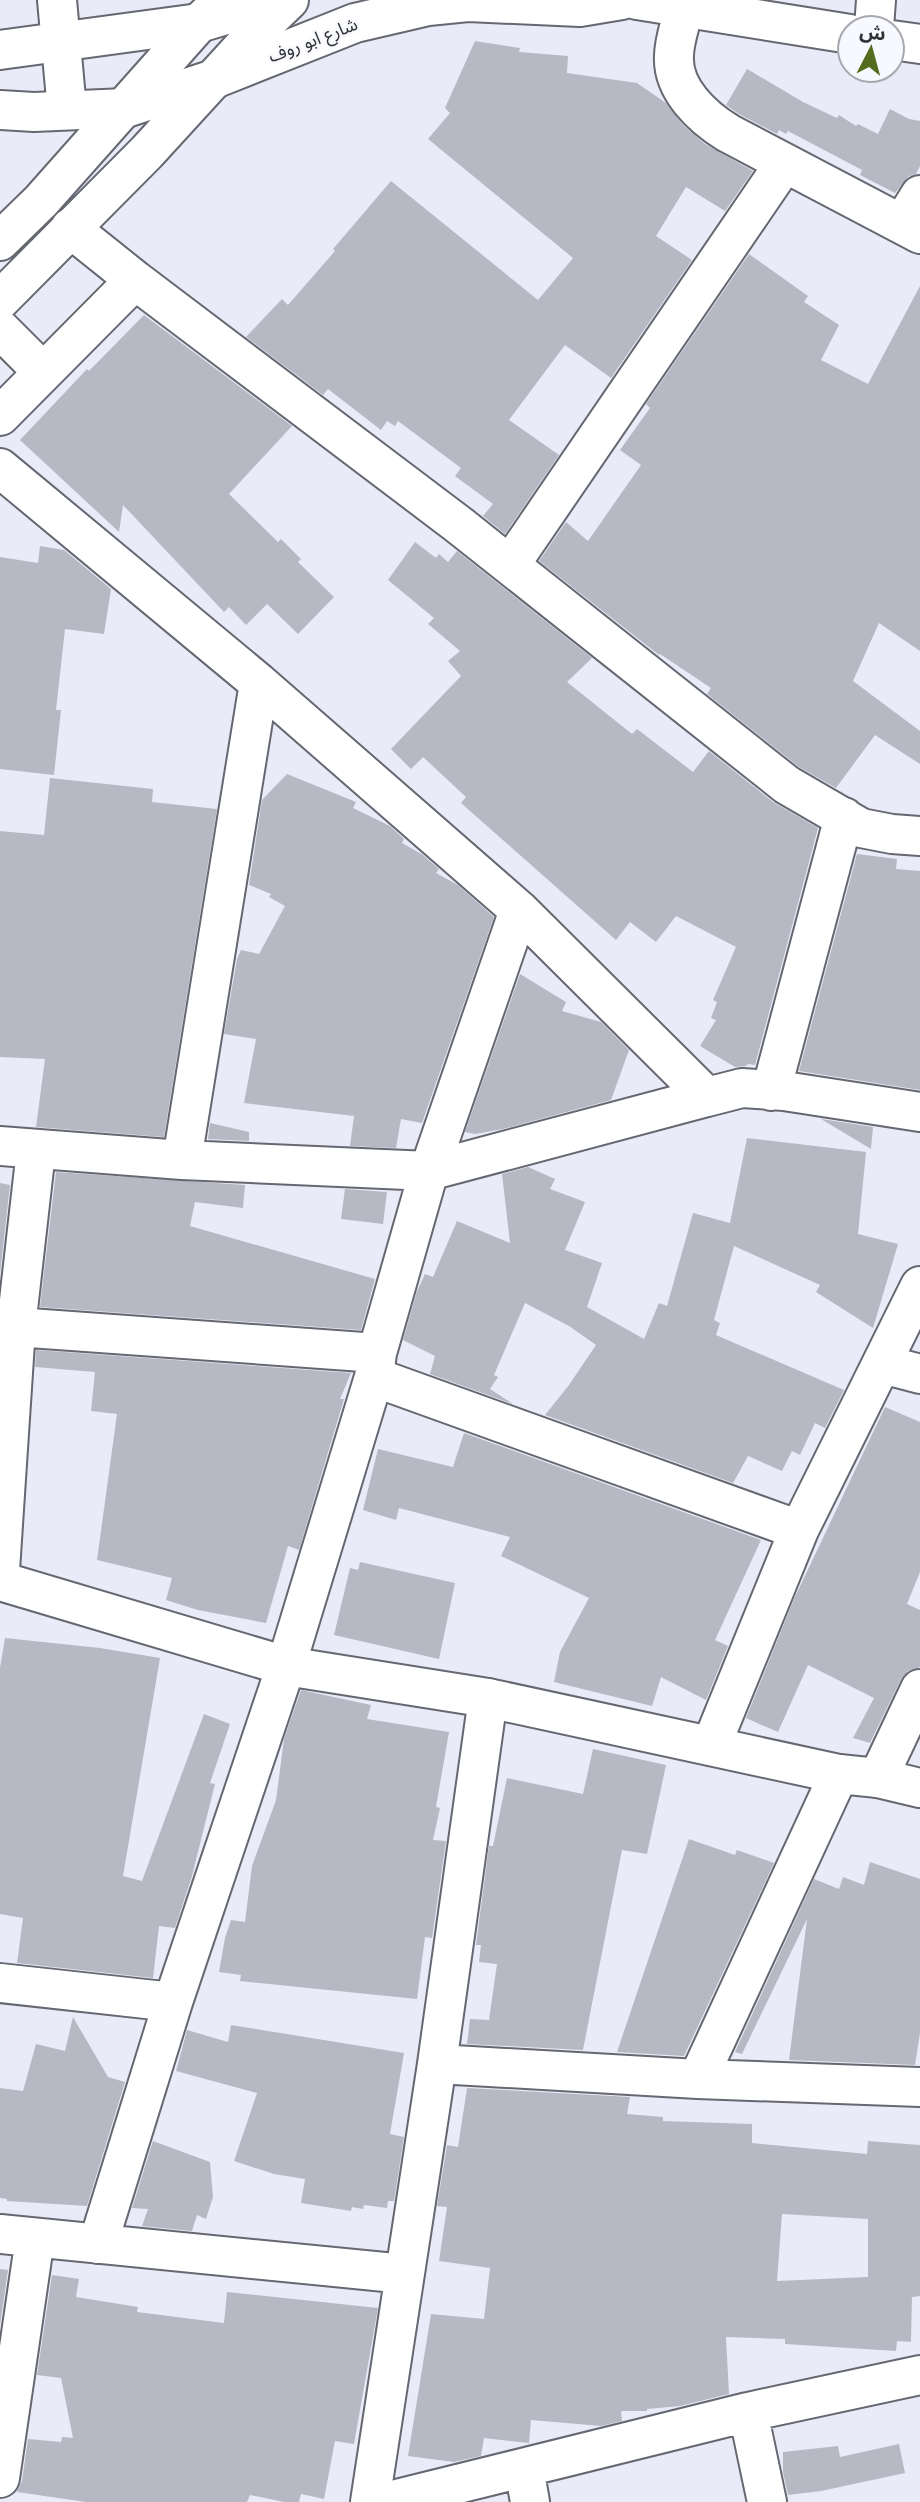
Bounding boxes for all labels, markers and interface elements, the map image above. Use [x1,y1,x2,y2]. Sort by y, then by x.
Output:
street label: شارع ابو روف [265,13,362,70]
north arrow [836,14,906,84]
text: ش [859,20,887,45]

